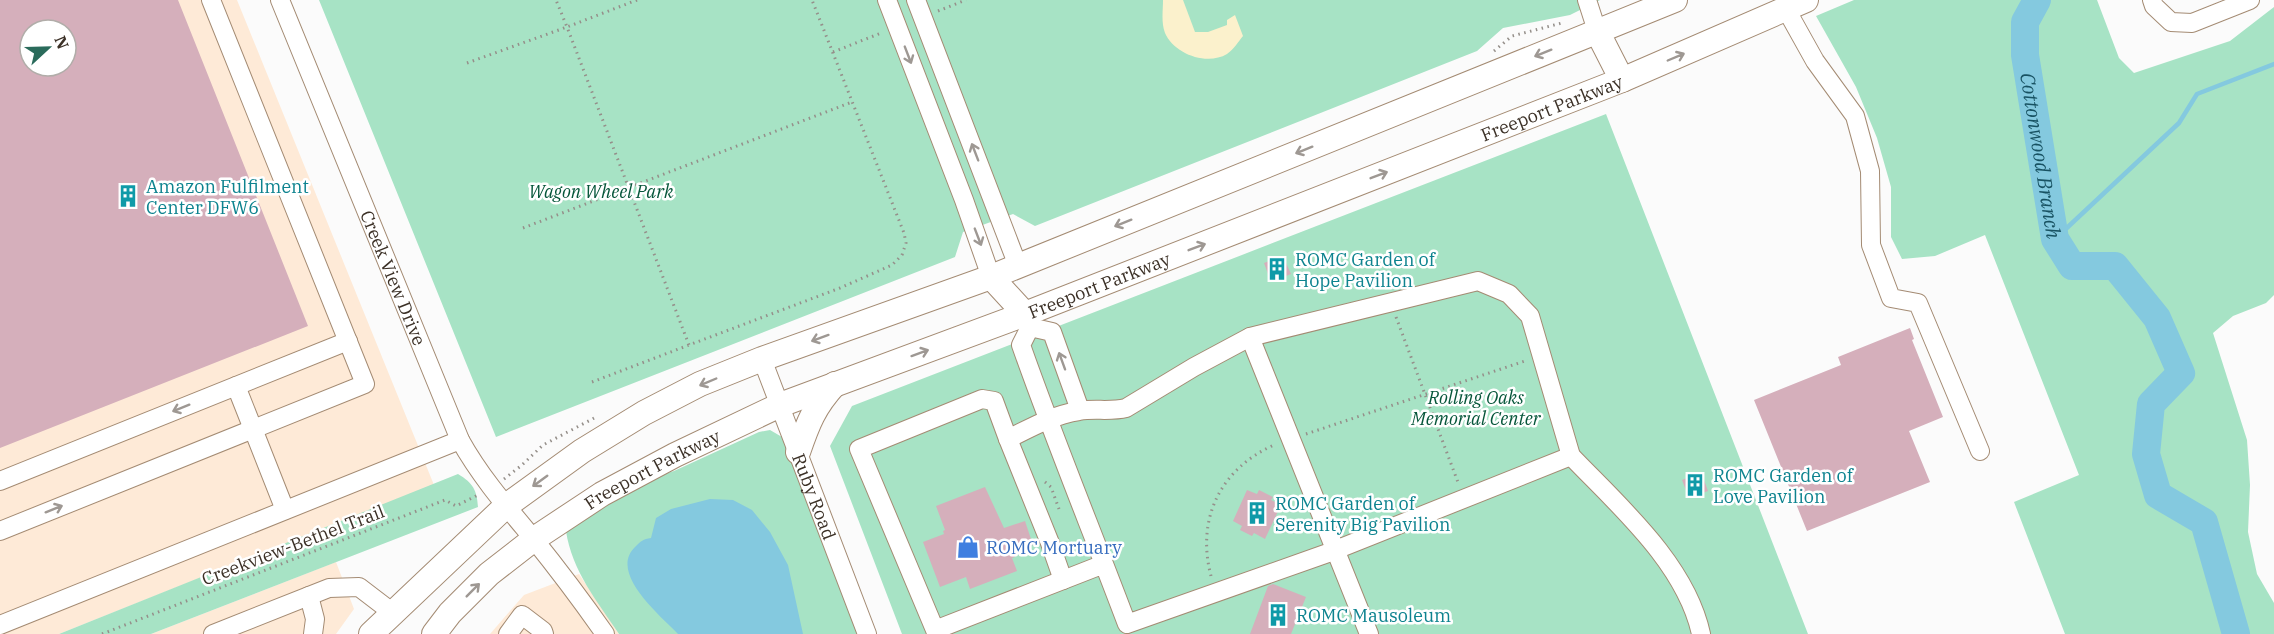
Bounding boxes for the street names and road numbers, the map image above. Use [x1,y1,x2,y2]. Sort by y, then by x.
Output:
street label: Freeport Parkway [1477,69,1626,146]
street label: Creek View Drive [356,207,431,349]
street label: Freeport Parkway [1025,247,1174,323]
street label: Freeport Parkway [579,424,724,514]
street label: Ruby Road [788,450,841,543]
street label: Creekview-Bethel Trail [198,499,388,591]

